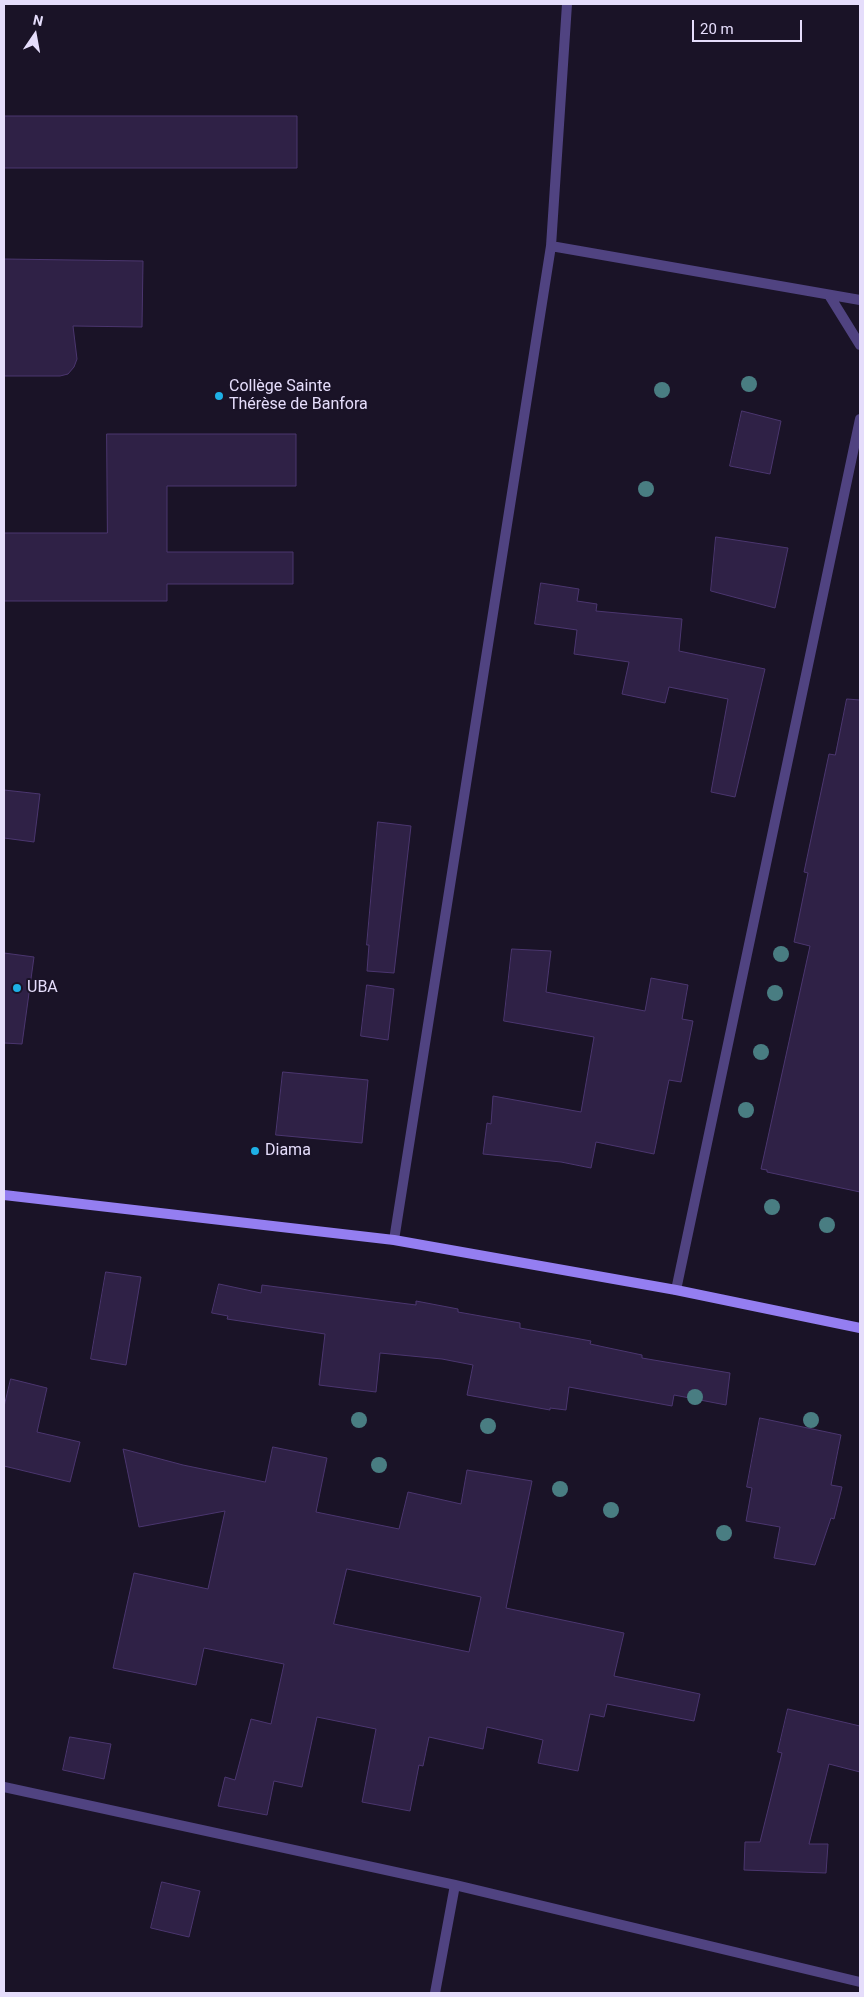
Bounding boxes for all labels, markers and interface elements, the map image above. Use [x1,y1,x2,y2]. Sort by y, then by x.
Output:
north arrow [10,10,60,60]
scale bar [694,10,804,42]
text: N [32,11,45,29]
text: 20 m [700,20,734,38]
place label: Collège Sainte Thérèse de Banfora [229,377,368,415]
marker: Collège Sainte Thérèse de Banfora [213,390,225,402]
place label: UBA [27,978,58,998]
marker: UBA [11,982,23,994]
place label: Diama [265,1141,311,1161]
marker: Diama [249,1145,261,1157]

